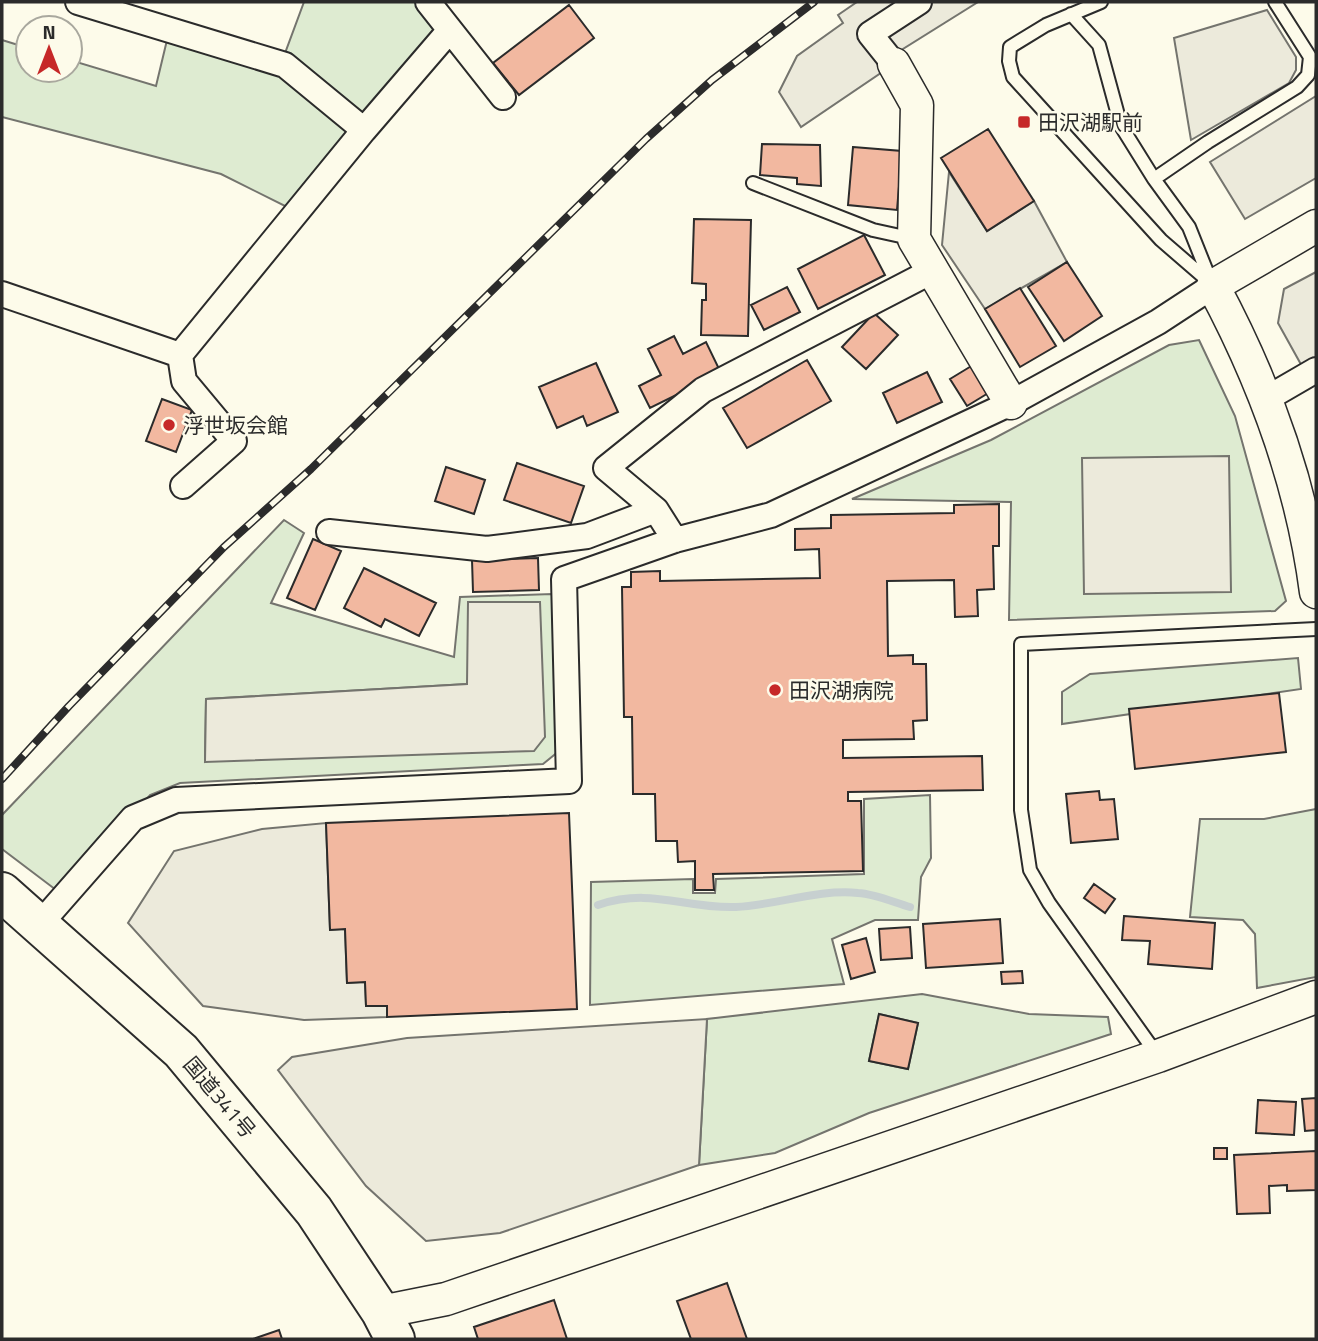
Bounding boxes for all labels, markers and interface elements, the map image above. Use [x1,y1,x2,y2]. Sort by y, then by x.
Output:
north arrow [14,14,84,84]
text: N [42,17,56,46]
place label: 田沢湖駅前 [1038,106,1143,138]
marker: 田沢湖駅前 [1016,114,1032,130]
place label: 浮世坂会館 [183,409,288,441]
marker: 浮世坂会館 [161,417,177,433]
place label: 田沢湖病院 [789,674,894,706]
marker: 田沢湖病院 [767,682,783,698]
street label: 国道341号 [176,1049,264,1145]

